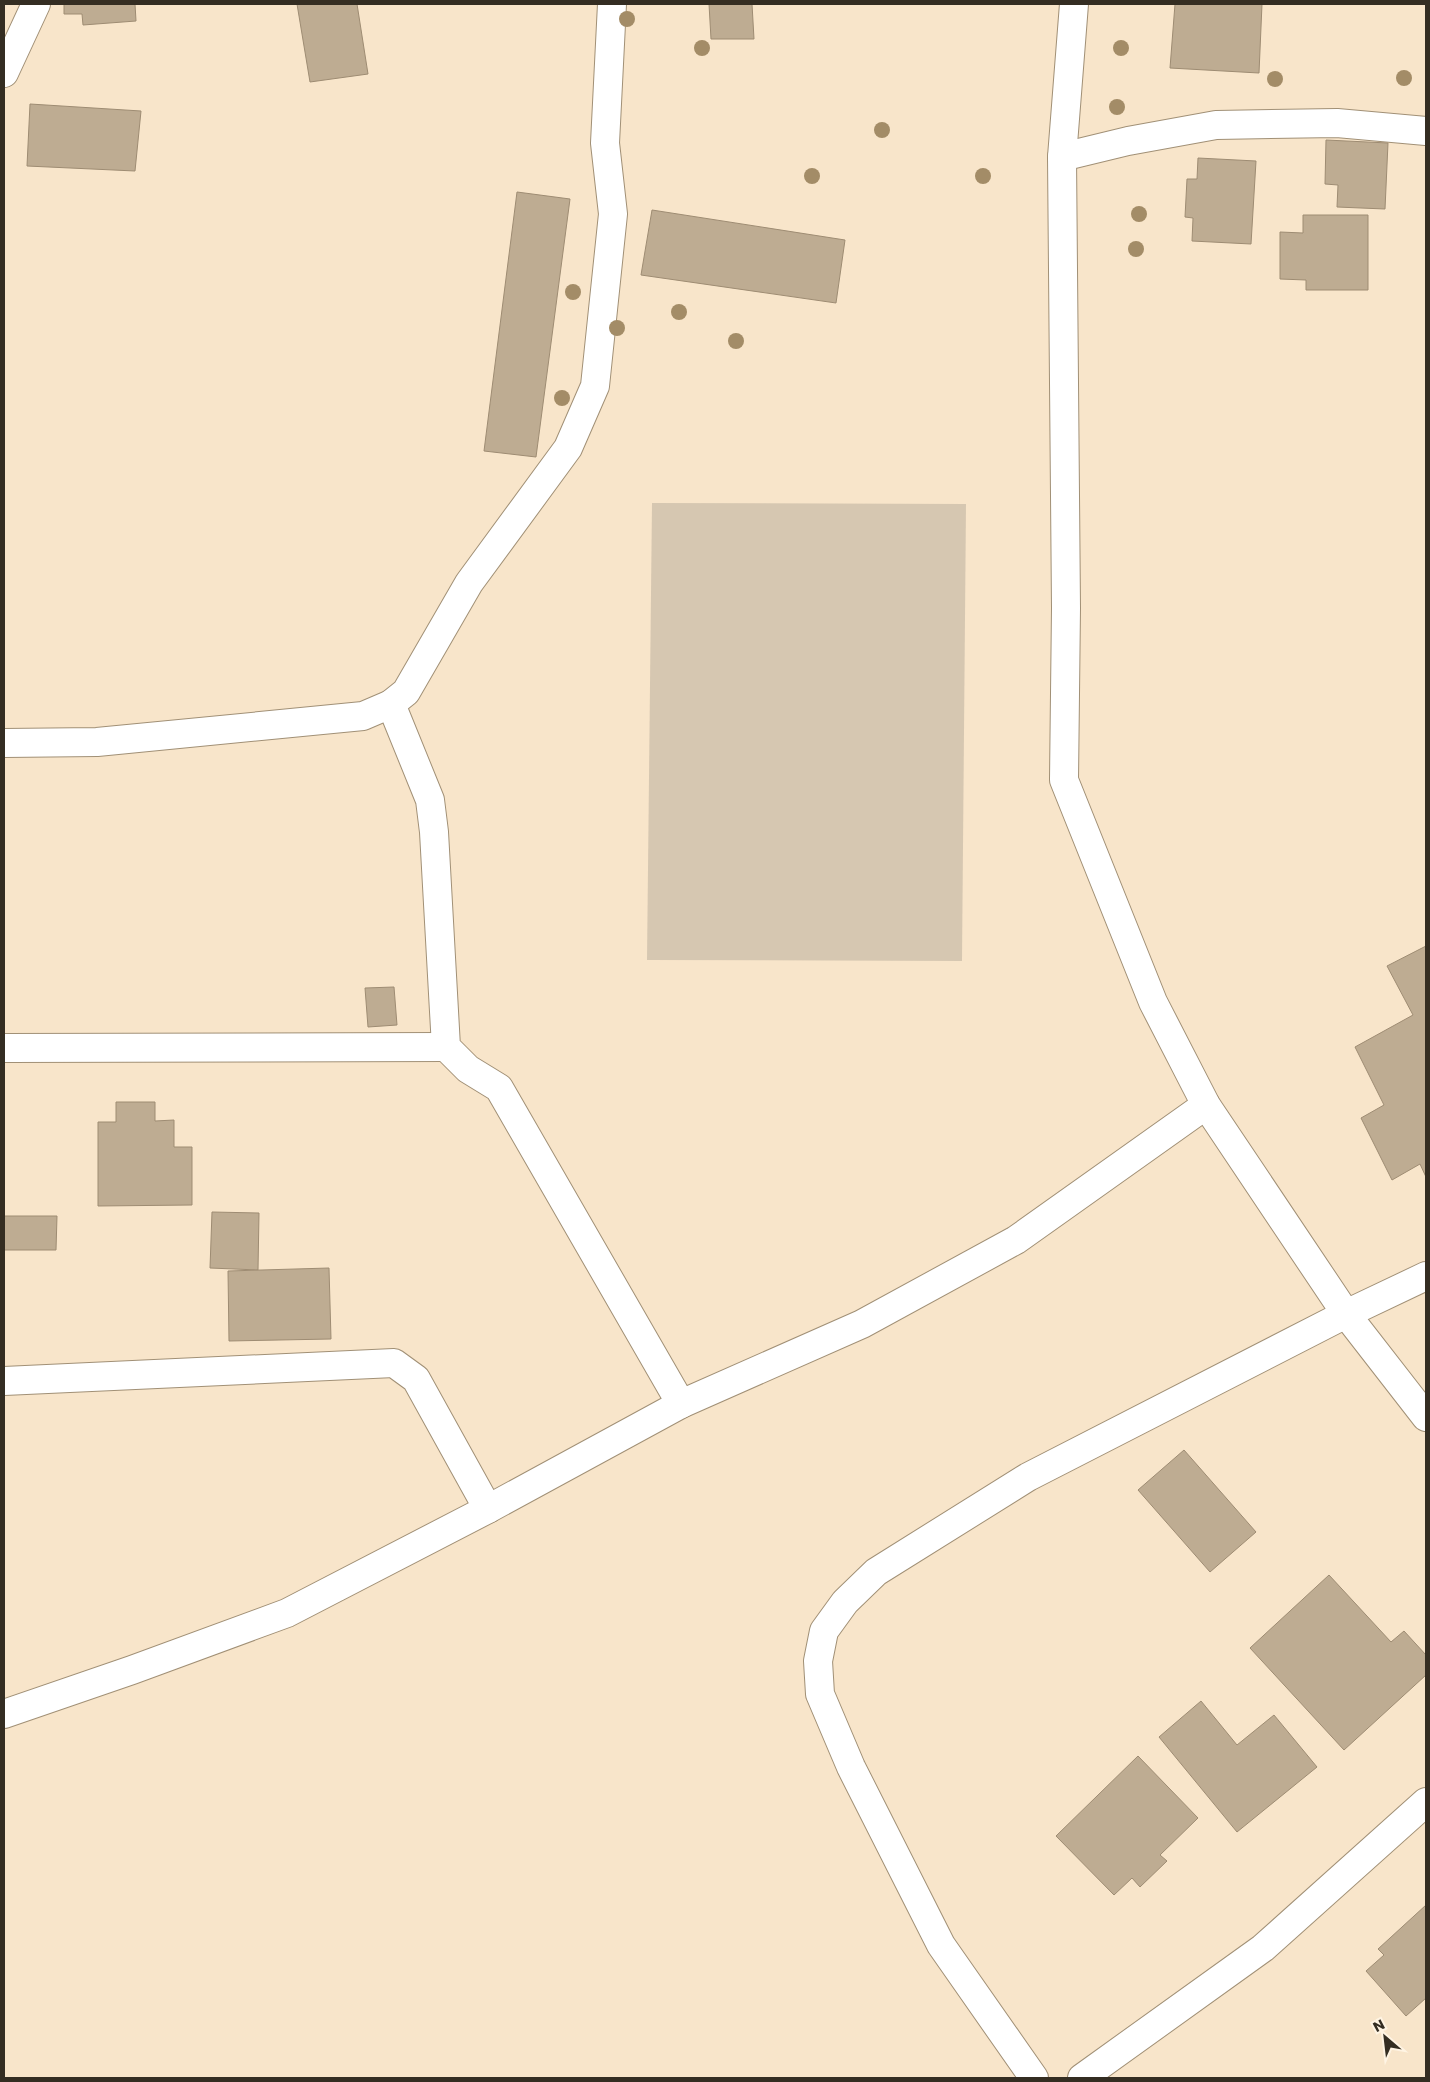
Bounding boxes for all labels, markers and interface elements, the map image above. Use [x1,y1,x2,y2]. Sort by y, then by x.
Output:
north arrow [1360,2012,1410,2062]
text: N [1370,2014,1388,2037]

